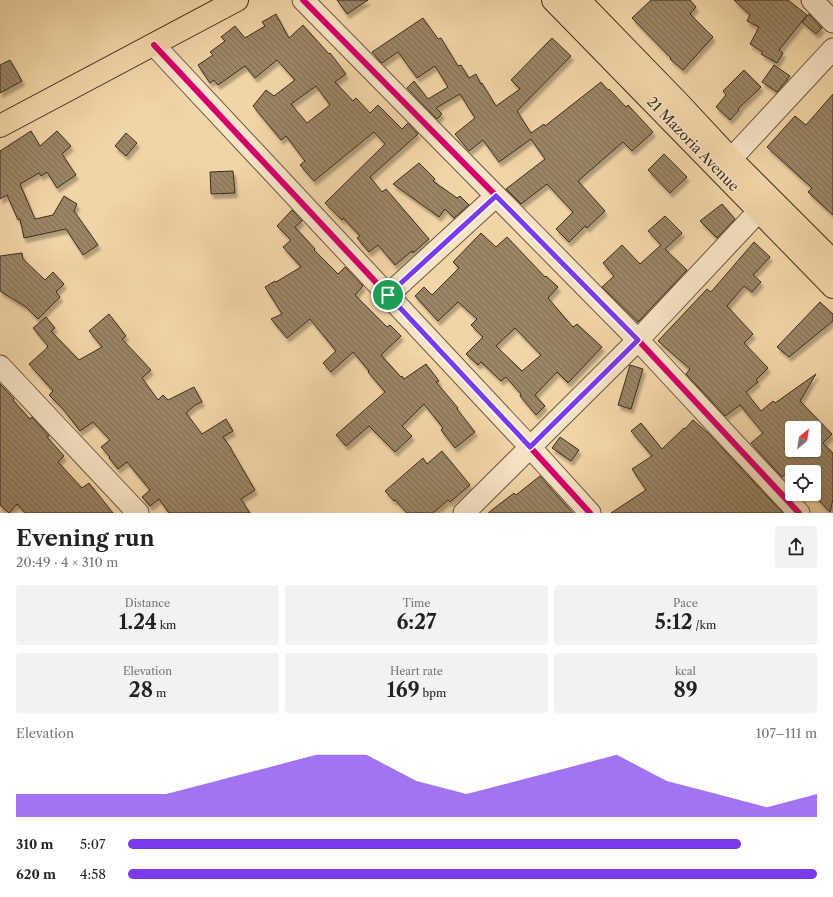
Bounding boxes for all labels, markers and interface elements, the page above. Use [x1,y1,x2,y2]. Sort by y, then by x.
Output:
street label: 21 Mazoria Avenue [643,93,743,195]
pin [371,278,405,312]
icon: arrive [377,284,399,306]
north arrow [785,421,821,457]
map controls [785,421,821,501]
button: locate [785,465,821,501]
text: Evening run [16,525,155,552]
button: share [775,526,817,568]
text: 20:49 · 4 × 310 m [16,554,118,570]
text: Distance [125,596,170,610]
text: Time [403,596,430,610]
text: Pace [673,596,698,610]
text: 1.24 [119,610,157,634]
text: 6:27 [396,610,437,634]
text: 5:12 [655,610,693,634]
text: km [157,618,176,632]
text: /km [693,618,716,632]
text: Elevation [123,664,172,678]
text: Heart rate [390,664,443,678]
text: kcal [675,664,696,678]
text: 28 [129,678,153,702]
text: 169 [387,678,420,702]
text: 89 [673,678,698,702]
text: m [153,686,166,700]
text: bpm [420,686,446,700]
text: Elevation [16,725,74,741]
text: 107–111 m [756,725,817,741]
text: 310 m [16,836,54,852]
text: 5:07 [80,836,105,852]
text: 620 m [16,866,56,882]
text: 4:58 [80,866,106,882]

